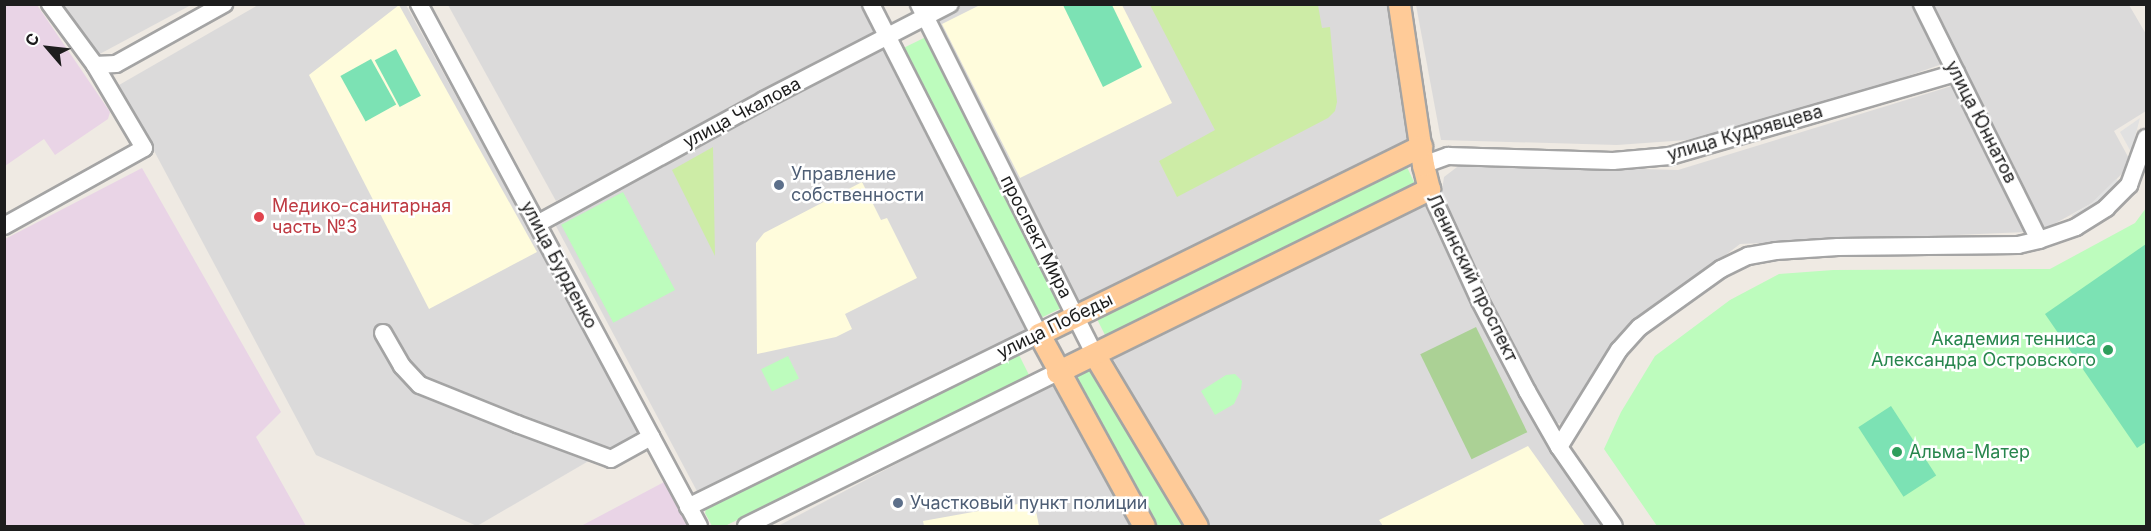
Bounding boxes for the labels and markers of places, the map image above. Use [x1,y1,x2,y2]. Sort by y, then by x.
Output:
place label: Управление собственности [791,164,924,207]
marker: Управление собственности [772,178,786,192]
place label: Медико-санитарная часть №3 [272,196,451,238]
marker: Медико-санитарная часть №3 [250,208,268,226]
place label: Академия тенниса Александра Островского [1871,329,2096,372]
marker: Академия тенниса Александра Островского [2101,343,2115,357]
place label: Альма-Матер [1909,441,2030,463]
marker: Альма-Матер [1890,445,1904,459]
place label: Участковый пункт полиции [910,492,1147,514]
marker: Участковый пункт полиции [891,496,905,510]

